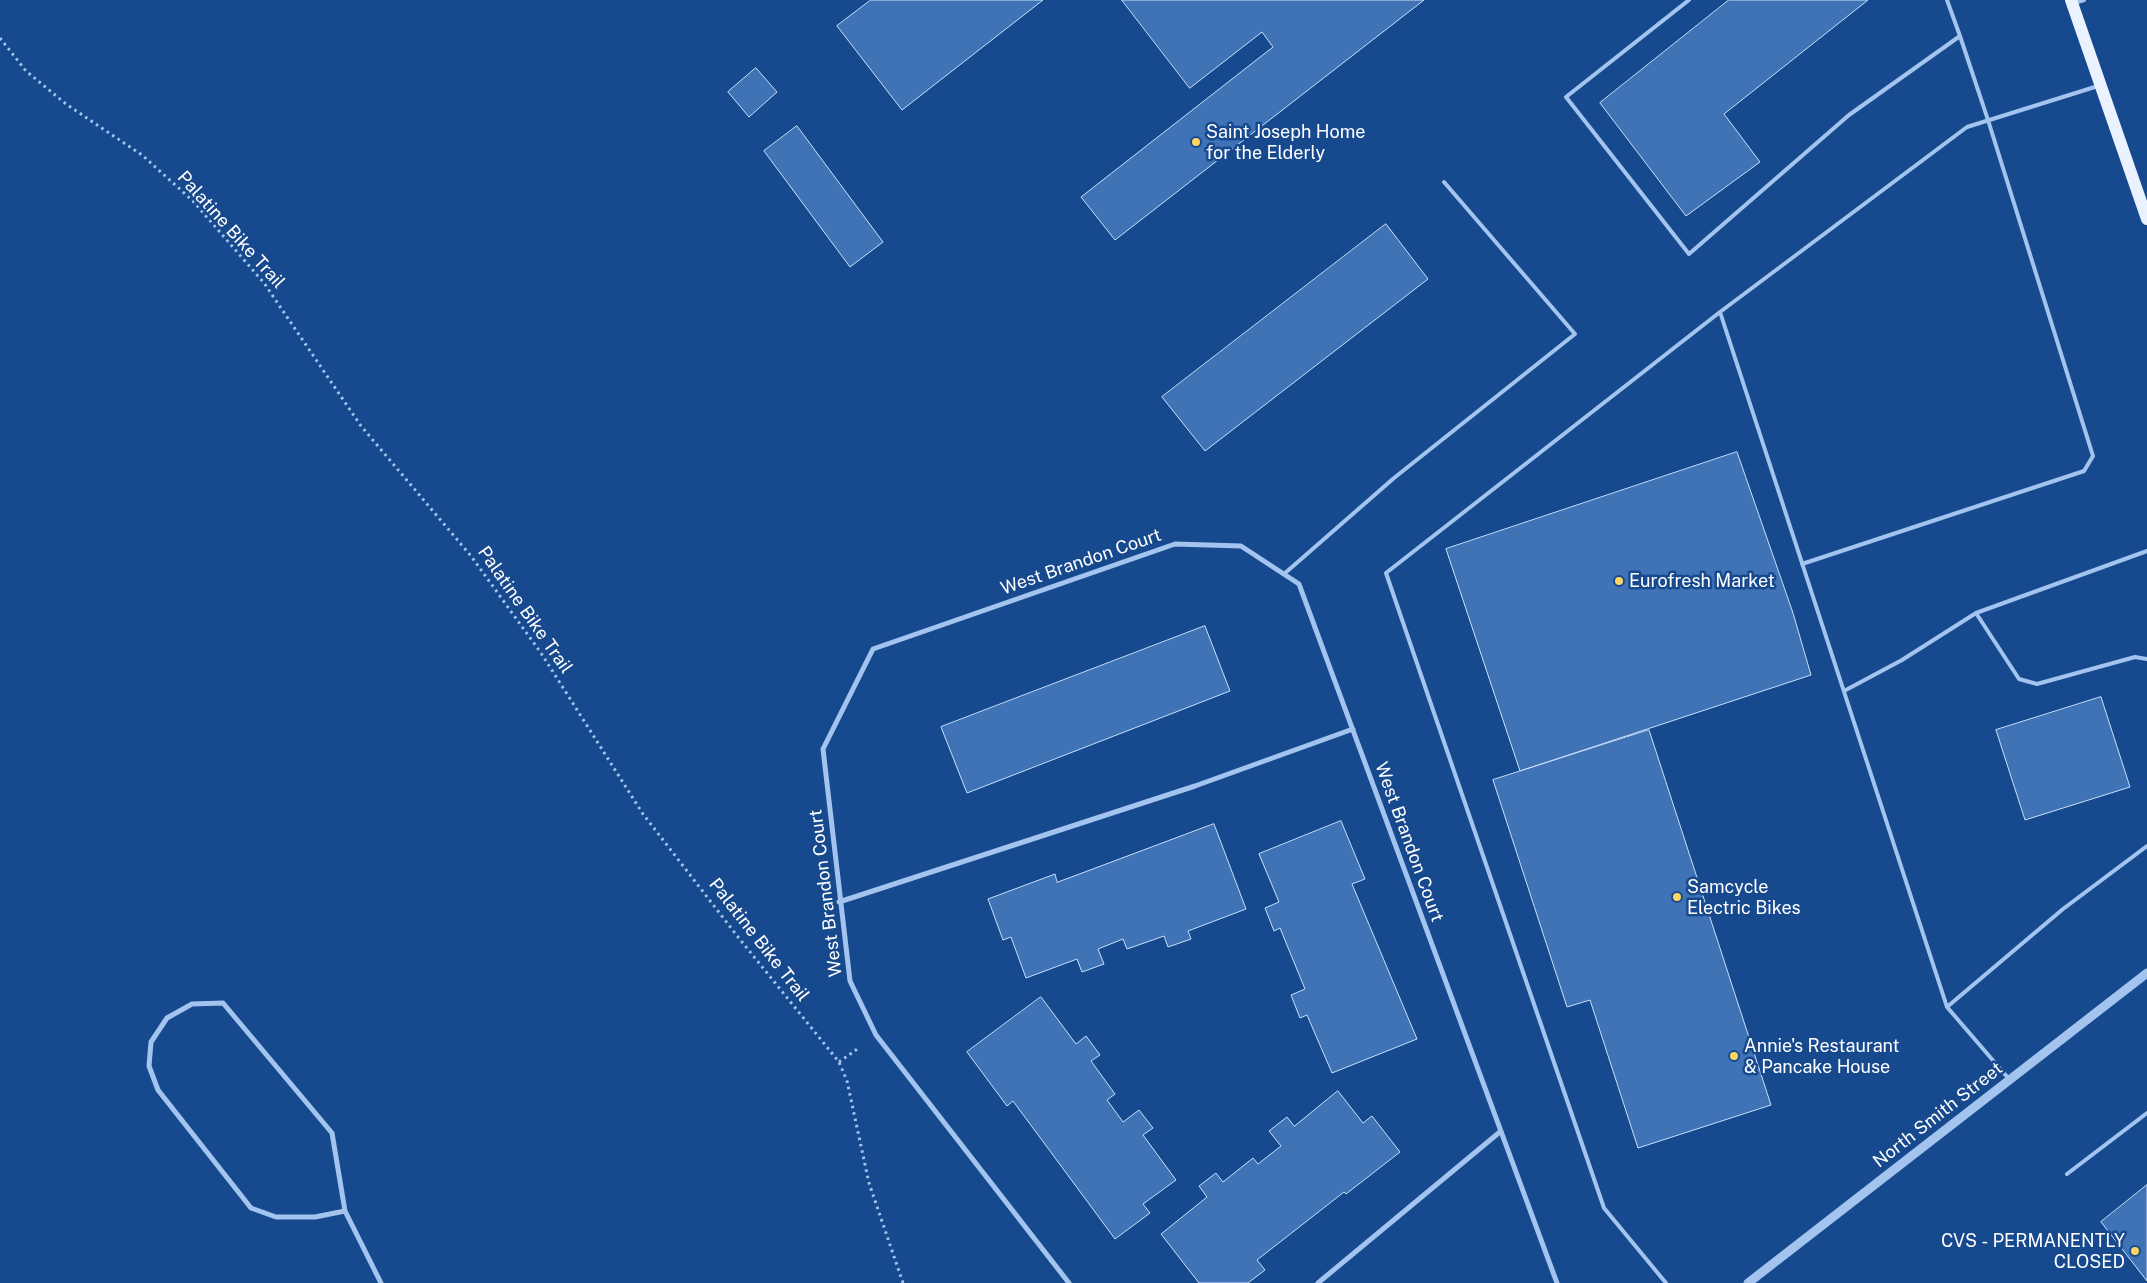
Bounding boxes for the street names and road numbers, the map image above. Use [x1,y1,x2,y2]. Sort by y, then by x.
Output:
street label: Palatine Bike Trail [173,167,289,293]
street label: West Brandon Court [998,524,1164,600]
street label: Palatine Bike Trail [473,542,577,678]
street label: West Brandon Court [1370,759,1448,925]
street label: West Brandon Court [805,808,847,978]
street label: Palatine Bike Trail [704,874,814,1006]
street label: North Smith Street [1869,1058,2007,1172]

